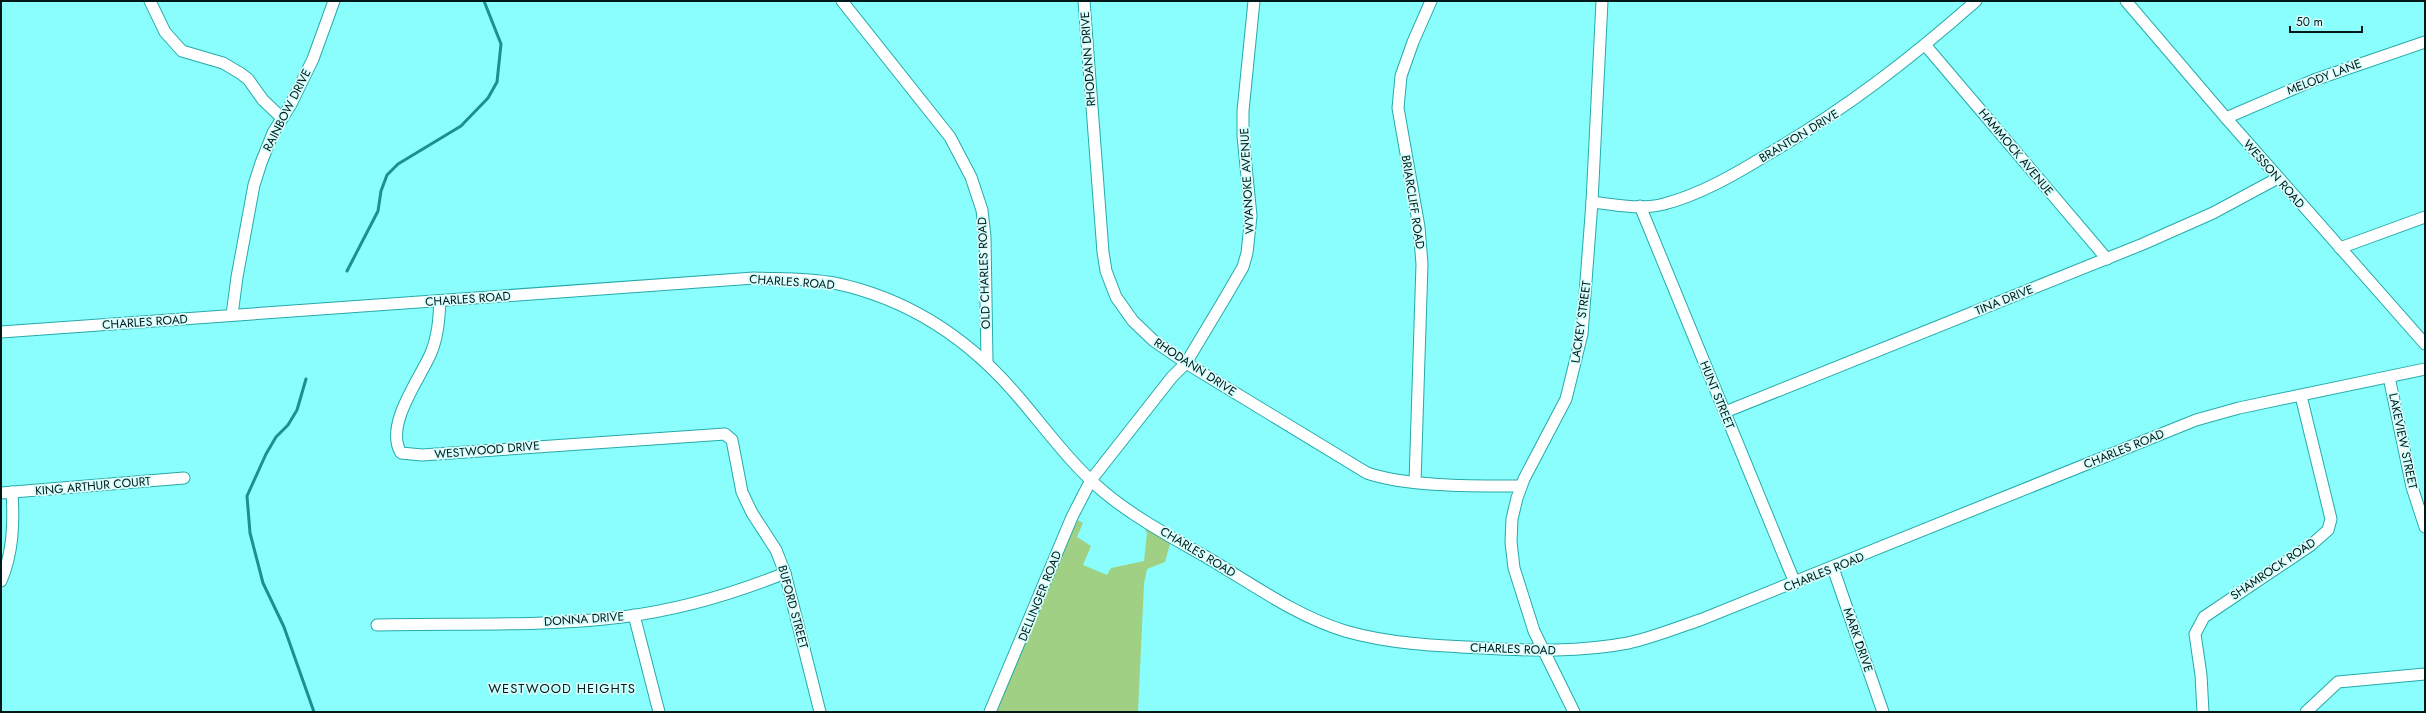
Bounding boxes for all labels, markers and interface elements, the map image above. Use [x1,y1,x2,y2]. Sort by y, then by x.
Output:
scale bar [2290,8,2362,34]
street label: RHODANN DRIVE [1076,11,1100,107]
text: 50 m [2296,13,2323,31]
street label: MELODY LANE [2284,55,2364,99]
street label: RAINBOW DRIVE [258,66,316,154]
street label: BRANTON DRIVE [1756,105,1842,167]
street label: HAMMOCK AVENUE [1974,105,2058,199]
street label: WYANOKE AVENUE [1235,127,1259,235]
street label: WESSON ROAD [2239,136,2309,212]
street label: BRIARCLIFF ROAD [1397,154,1429,250]
street label: OLD CHARLES ROAD [973,217,995,329]
street label: CHARLES ROAD [749,270,835,294]
street label: LACKEY STREET [1566,279,1596,364]
street label: TINA DRIVE [1972,280,2036,320]
street label: CHARLES ROAD [425,287,511,311]
street label: CHARLES ROAD [102,310,188,334]
street label: RHODANN DRIVE [1150,334,1240,400]
street label: HUNT STREET [1695,358,1739,432]
street label: LAKEVIEW STREET [2384,391,2422,491]
street label: CHARLES ROAD [2081,425,2167,473]
street label: WESTWOOD DRIVE [434,436,540,464]
street label: KING ARTHUR COURT [34,472,152,500]
street label: CHARLES ROAD [1157,522,1239,582]
street label: SHAMROCK ROAD [2227,534,2319,604]
street label: DELLINGER ROAD [1014,548,1066,644]
street label: CHARLES ROAD [1781,548,1867,596]
street label: BUFORD STREET [773,563,813,651]
street label: MARK DRIVE [1839,605,1877,675]
street label: DONNA DRIVE [543,607,625,631]
street label: CHARLES ROAD [1470,639,1556,659]
district label: WESTWOOD HEIGHTS [488,679,636,698]

